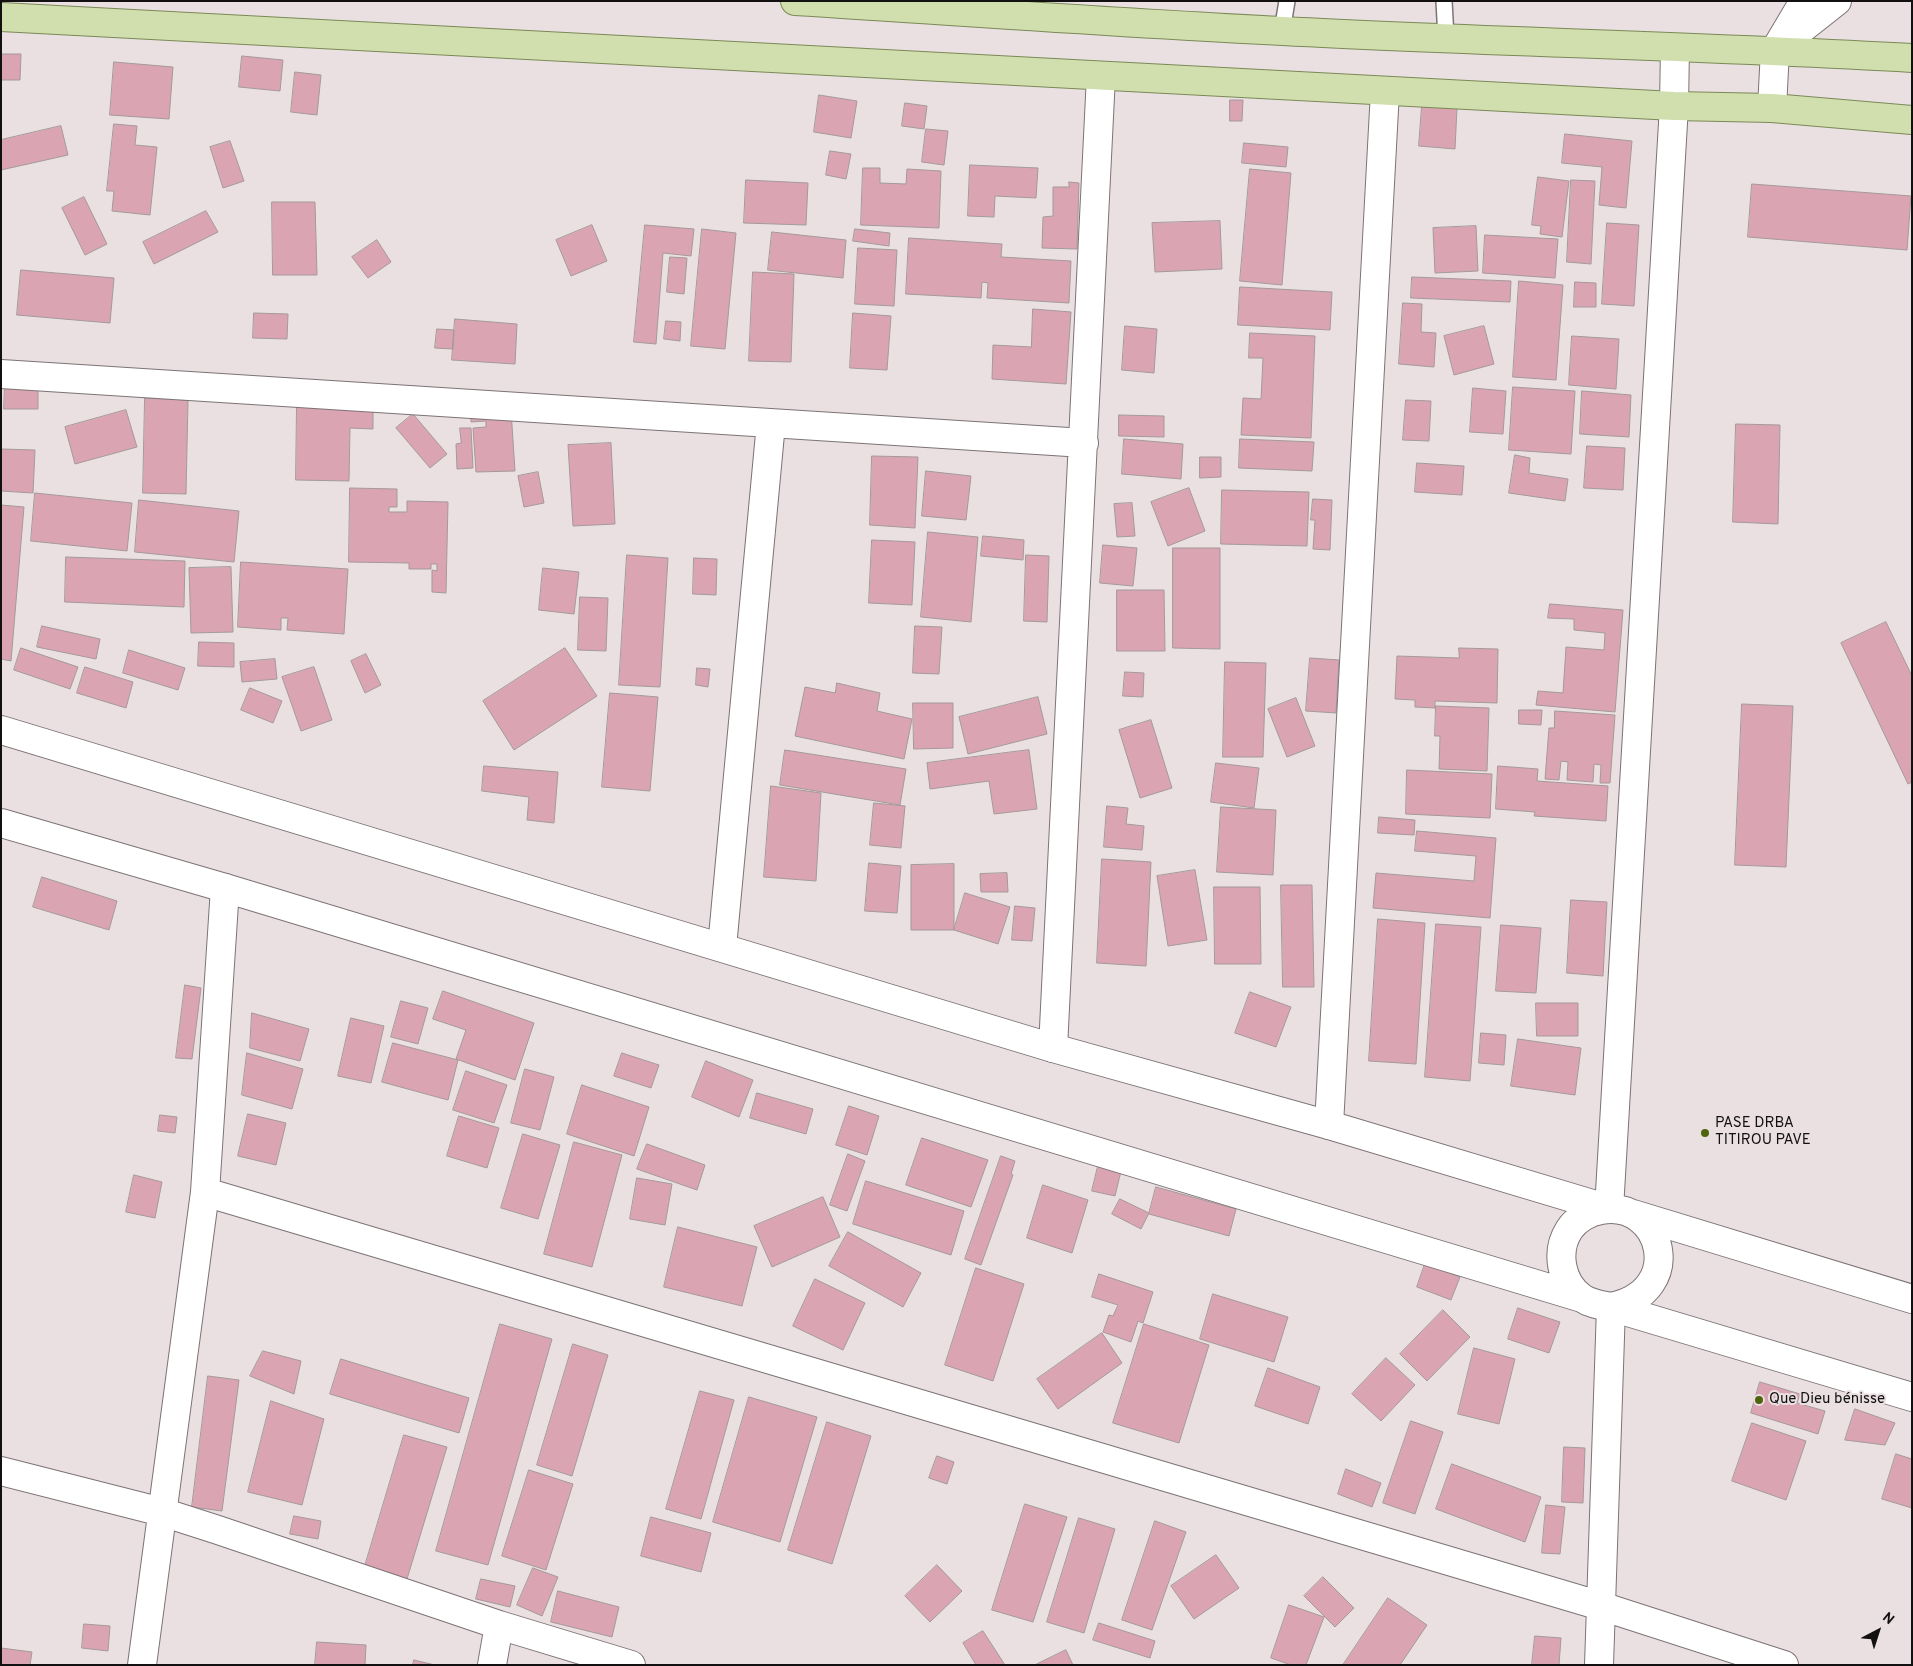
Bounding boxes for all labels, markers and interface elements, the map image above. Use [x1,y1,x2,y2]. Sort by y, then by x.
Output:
place label: PASE DRBA TITIROU PAVE [1715,1115,1811,1150]
marker: PASE DRBA TITIROU PAVE [1699,1127,1711,1139]
place label: Que Dieu bénisse [1769,1391,1885,1409]
marker: Que Dieu bénisse [1753,1394,1765,1406]
north arrow [1853,1606,1903,1656]
text: N [1879,1609,1897,1629]

